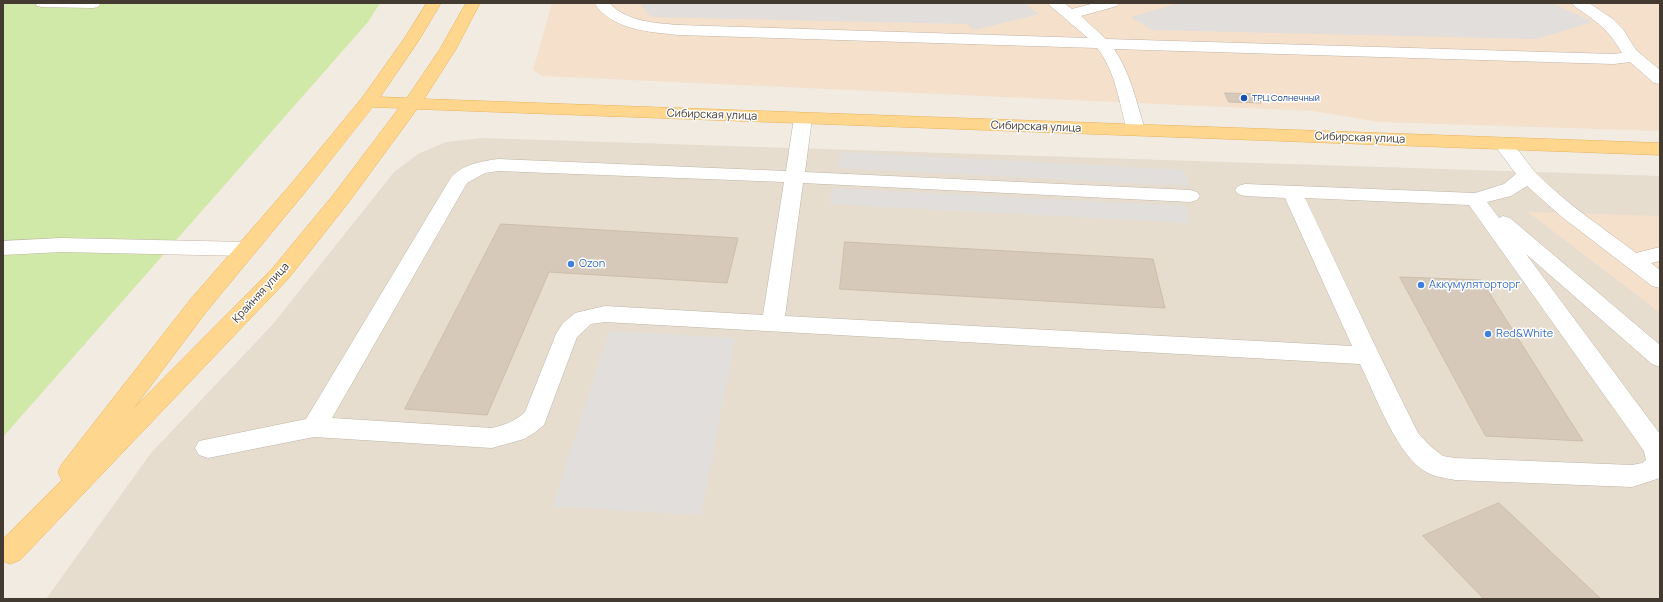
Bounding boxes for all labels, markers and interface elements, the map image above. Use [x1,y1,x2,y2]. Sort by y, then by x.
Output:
marker: ТРЦ Солнечный [1239,93,1249,103]
place label: ТРЦ Солнечный [1252,93,1320,103]
street label: Сибирская улица [667,107,757,123]
street label: Сибирская улица [991,119,1081,135]
street label: Сибирская улица [1315,130,1405,146]
place label: Ozon [579,257,605,271]
marker: Ozon [566,259,576,269]
street label: Крайняя улица [230,260,292,326]
place label: Аккумуляторторг [1429,278,1520,292]
marker: Аккумуляторторг [1416,280,1426,290]
place label: Red&White [1496,327,1553,341]
marker: Red&White [1483,329,1493,339]

